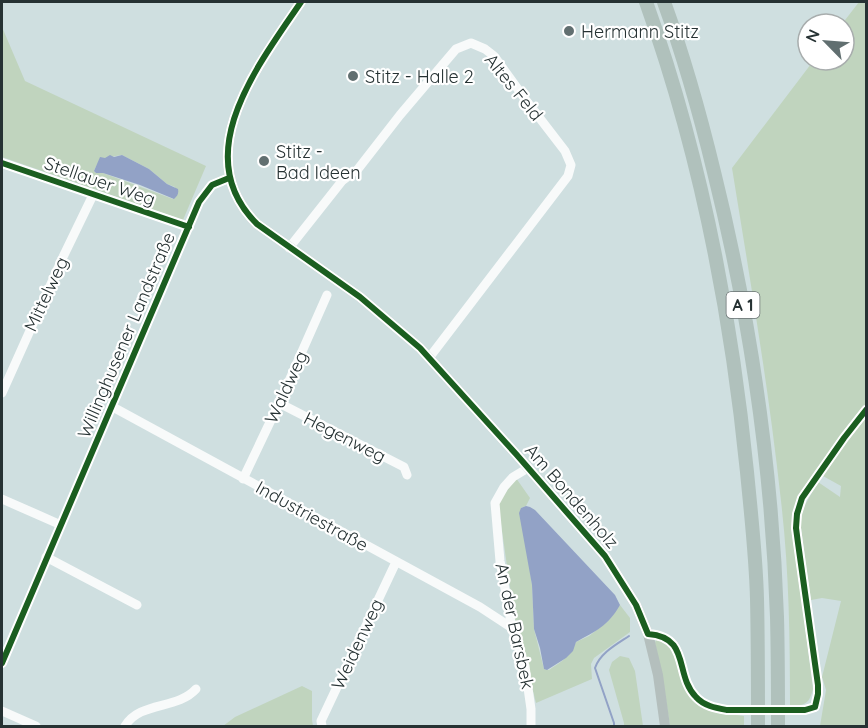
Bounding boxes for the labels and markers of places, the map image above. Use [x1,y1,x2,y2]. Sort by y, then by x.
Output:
place label: Hermann Stitz [581,20,699,43]
marker: Hermann Stitz [562,24,576,38]
place label: Stitz - Halle 2 [365,65,474,88]
marker: Stitz - Halle 2 [346,69,360,83]
place label: Stitz - Bad Ideen [276,140,361,184]
marker: Stitz - Bad Ideen [257,154,271,168]

